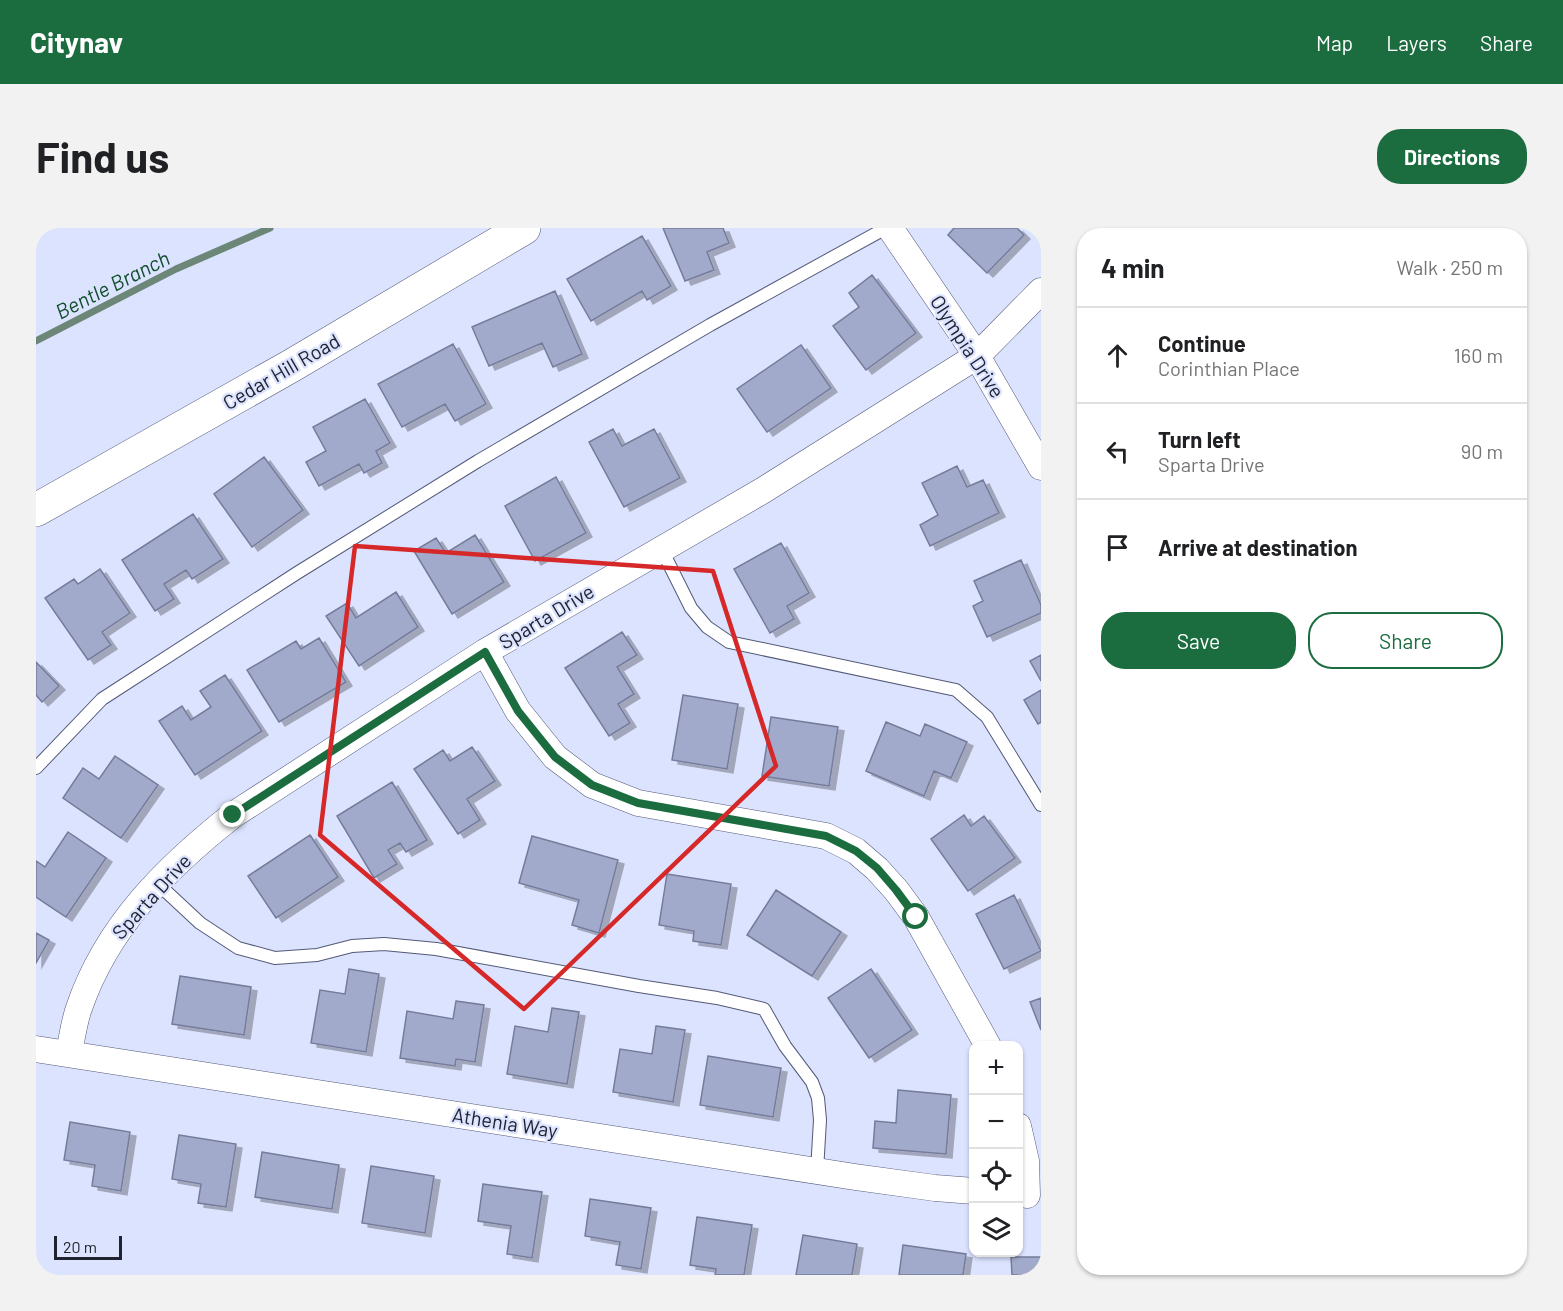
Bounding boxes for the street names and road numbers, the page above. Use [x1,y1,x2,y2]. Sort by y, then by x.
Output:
street label: Olympia Drive [926,290,1010,402]
street label: Cedar Hill Road [218,328,344,414]
street label: Sparta Drive [494,578,598,654]
street label: Sparta Drive [106,848,196,944]
street label: Athenia Way [451,1102,559,1142]

